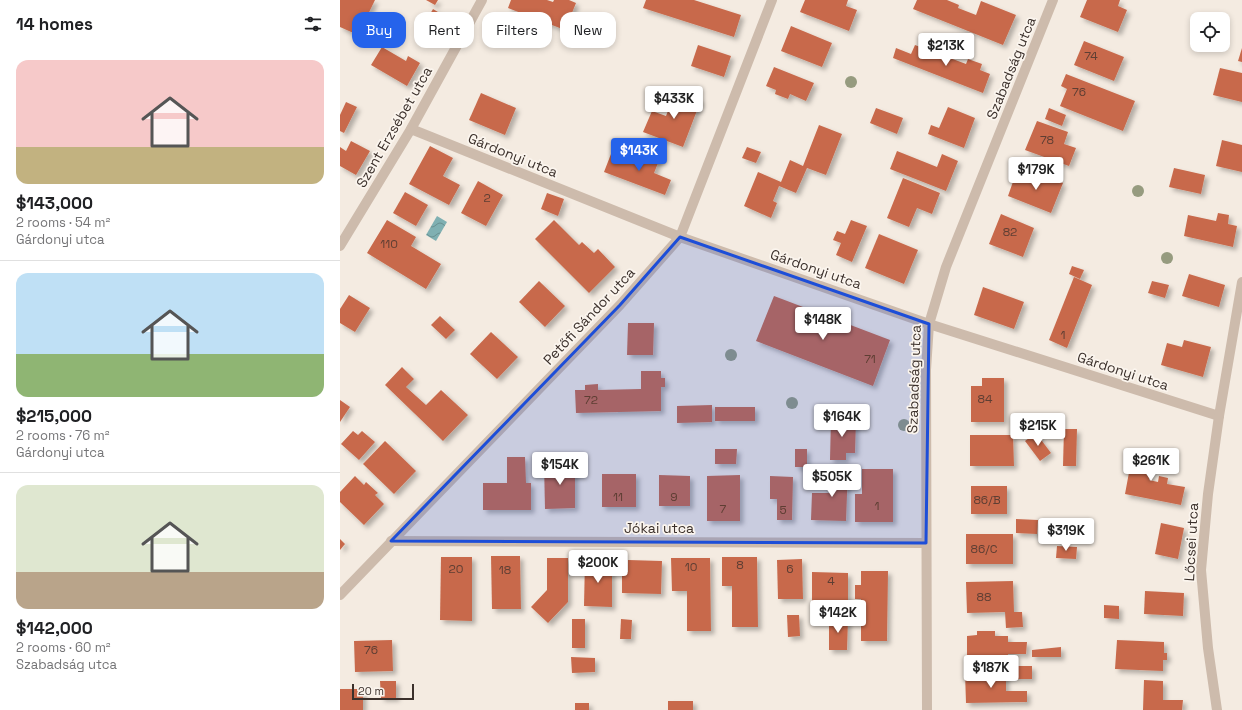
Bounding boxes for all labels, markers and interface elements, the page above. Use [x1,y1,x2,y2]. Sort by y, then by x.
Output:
chip: Buy [352,12,406,48]
chip: Rent [414,12,474,48]
chip: Filters [482,12,552,48]
chip: New [560,12,616,48]
map controls [1190,12,1230,52]
button: locate [1190,12,1230,52]
text: 14 homes [16,13,93,35]
icon: filters [302,13,324,35]
street label: Szabadság utca [982,14,1040,122]
pin: $213K [918,33,974,67]
text: $213K [927,37,965,54]
house number: 74 [1084,48,1098,64]
street label: Szent Erzsébet utca [352,63,436,191]
house number: 76 [1072,84,1086,100]
icon: home [134,86,206,158]
pin: $433K [646,86,702,120]
text: $433K [654,90,694,107]
street label: Gárdonyi utca [465,129,561,181]
house number: 78 [1040,132,1054,148]
pin: $143K [611,138,667,172]
text: $143K [620,142,658,159]
pin: $179K [1008,157,1064,191]
text: $179K [1017,161,1055,178]
house number: 2 [483,190,491,206]
text: $143,000 [16,192,93,214]
text: 2 rooms · 54 m² [16,214,110,231]
house number: 82 [1003,224,1017,240]
text: Gárdonyi utca [16,231,104,248]
house number: 110 [380,236,398,252]
street label: Gárdonyi utca [768,245,864,293]
street label: Petőfi Sándor utca [539,264,639,368]
icon: home [134,299,206,371]
pin: $148K [795,307,851,341]
text: $148K [804,311,842,328]
street label: Szabadság utca [903,324,925,434]
house number: 1 [1060,327,1066,343]
street label: Gárdonyi utca [1075,348,1171,394]
house number: 71 [864,351,876,367]
house number: 84 [978,391,993,407]
house number: 72 [584,392,598,408]
pin: $164K [814,404,870,438]
text: $215,000 [16,405,92,427]
text: $164K [823,408,861,425]
pin: $215K [1010,413,1066,447]
text: $215K [1019,417,1057,434]
text: 2 rooms · 76 m² [16,427,110,444]
text: Gárdonyi utca [16,444,104,461]
pin: $261K [1123,448,1179,482]
pin: $154K [532,452,588,486]
text: $261K [1132,452,1170,469]
text: $154K [541,456,579,473]
pin: $505K [804,464,860,498]
text: $505K [812,468,852,485]
house number: 11 [613,489,623,505]
house number: 9 [670,489,678,505]
house number: 86/B [973,492,1001,508]
house number: 1 [874,498,880,514]
house number: 7 [720,501,727,517]
house number: 5 [779,502,787,518]
street label: Lőcsei utca [1180,502,1202,582]
icon: home [134,511,206,583]
pin: $319K [1038,518,1094,552]
street label: Jókai utca [624,519,694,537]
text: $319K [1047,522,1085,539]
house number: 86/C [971,541,998,557]
pin: $200K [570,550,626,584]
text: $200K [578,554,618,571]
house number: 8 [736,557,744,573]
house number: 10 [685,559,697,575]
house number: 20 [449,561,463,577]
house number: 6 [786,561,794,577]
house number: 18 [499,562,511,578]
house number: 4 [827,573,835,589]
house number: 88 [977,589,991,605]
pin: $142K [810,600,866,634]
text: $142K [819,604,857,621]
text: $142,000 [16,617,93,639]
text: 2 rooms · 60 m² [16,639,111,656]
house number: 76 [364,642,378,658]
pin: $187K [963,655,1019,689]
text: Szabadság utca [16,656,117,673]
text: $187K [973,659,1009,676]
scale bar [352,682,414,701]
text: 20 m [358,684,384,698]

